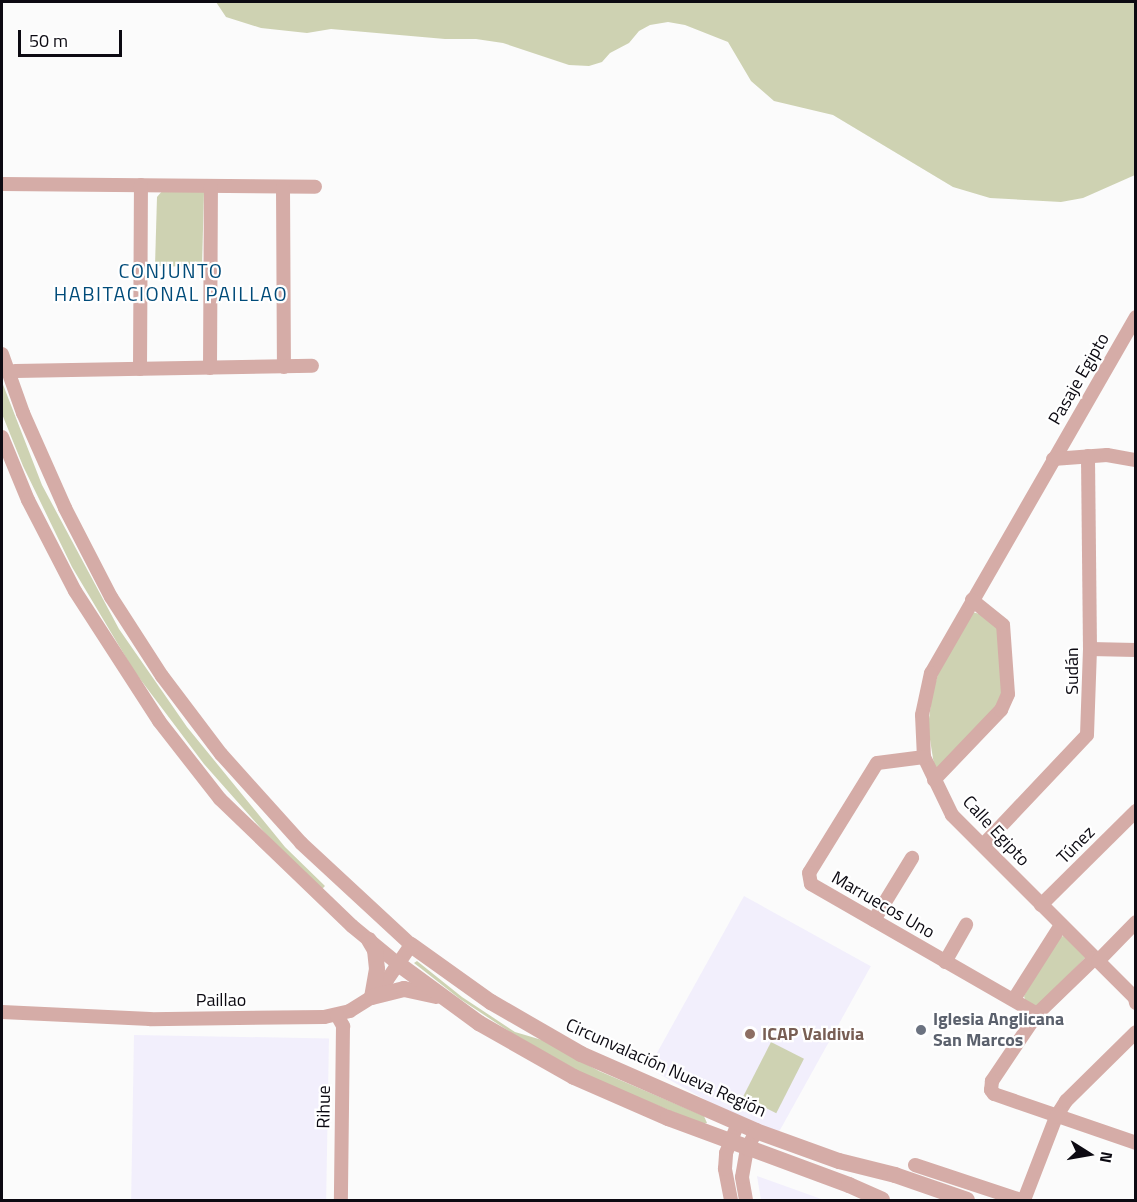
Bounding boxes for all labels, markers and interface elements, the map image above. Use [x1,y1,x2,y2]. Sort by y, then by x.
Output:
scale bar [21,18,124,56]
text: 50 m [29,27,68,54]
district label: CONJUNTO HABITACIONAL PAILLAO [54,258,288,305]
street label: Pasaje Egipto [1044,329,1114,429]
street label: Sudán [1061,647,1083,695]
street label: Calle Egipto [958,791,1034,871]
street label: Túnez [1053,822,1099,868]
street label: Marruecos Uno [828,867,938,943]
street label: Paillao [196,989,246,1011]
place label: Iglesia Anglicana San Marcos [933,1009,1064,1052]
street label: Circunvalación Nueva Región [563,1014,769,1122]
place label: ICAP Valdivia [762,1023,864,1045]
marker: Iglesia Anglicana San Marcos [914,1023,928,1037]
marker: ICAP Valdivia [743,1027,757,1041]
street label: Rihue [313,1085,335,1129]
north arrow [1059,1124,1119,1184]
text: N [1094,1150,1120,1165]

